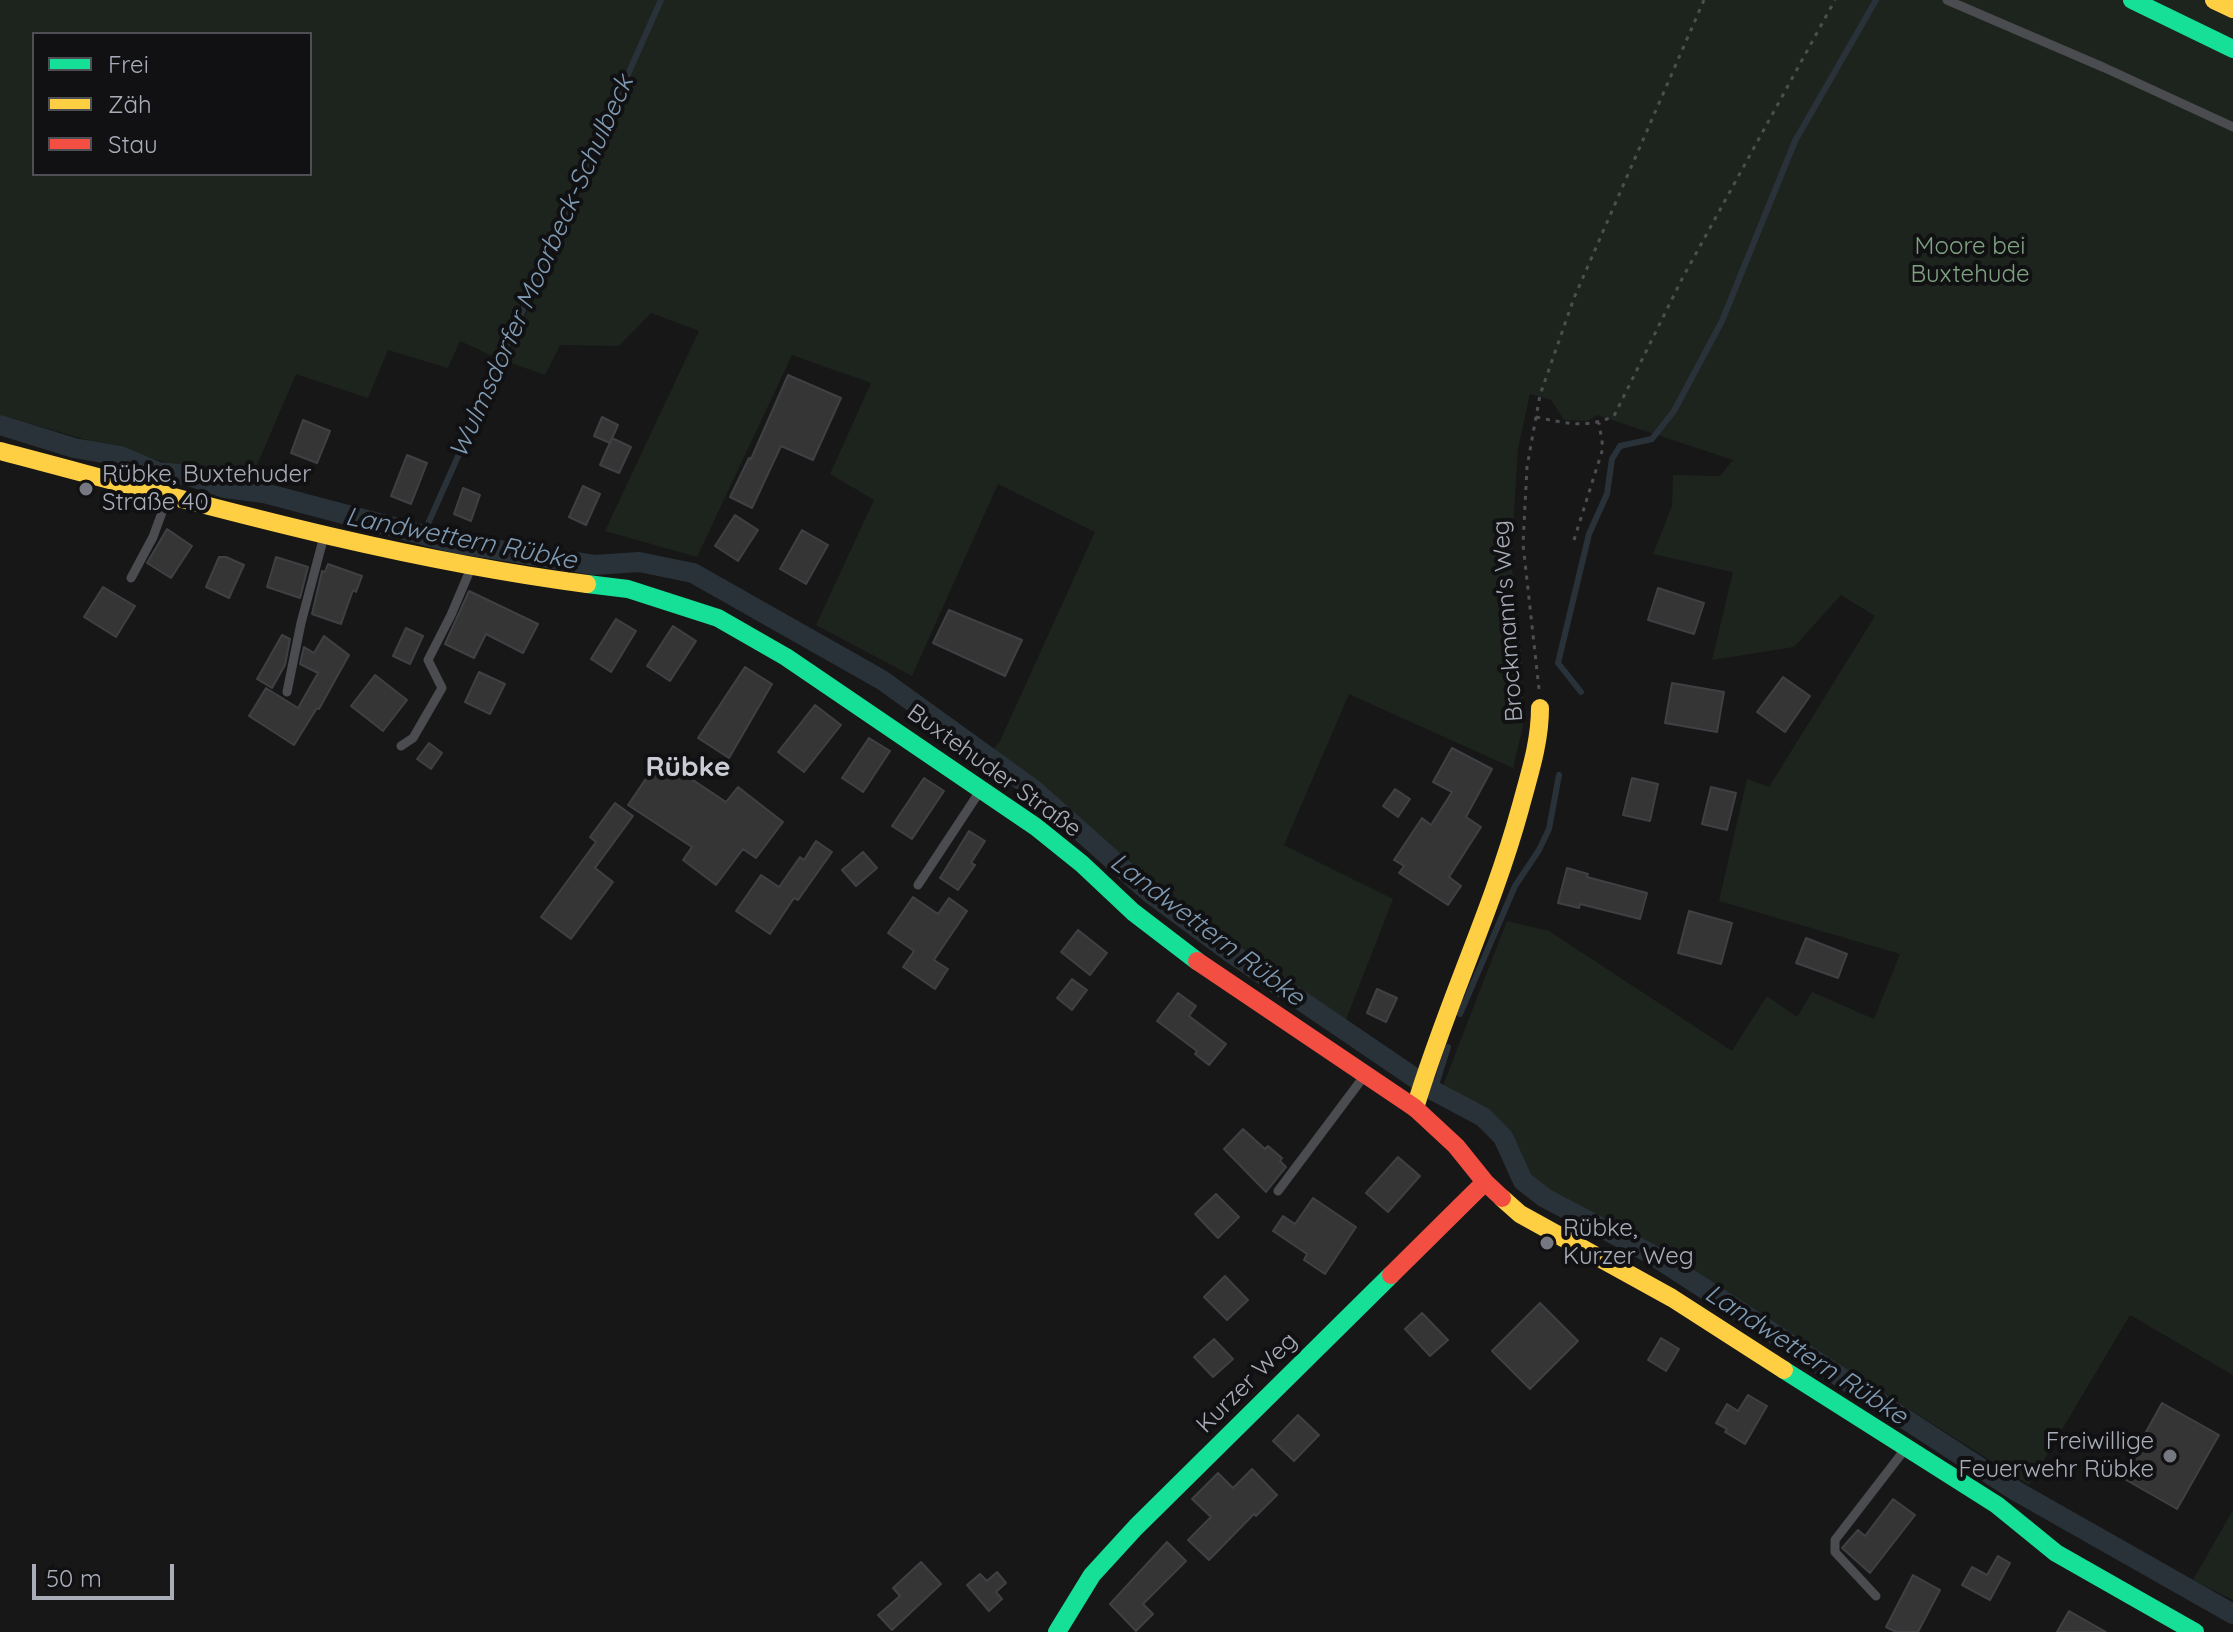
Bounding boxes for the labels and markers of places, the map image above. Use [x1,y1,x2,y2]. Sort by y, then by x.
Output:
place label: Rübke, Buxtehuder Straße 40 [102,461,311,517]
marker: Rübke, Buxtehuder Straße 40 [77,480,95,498]
place label: Rübke, Kurzer Weg [1563,1215,1694,1271]
marker: Rübke, Kurzer Weg [1538,1234,1556,1252]
place label: Freiwillige Feuerwehr Rübke [1959,1428,2154,1484]
marker: Freiwillige Feuerwehr Rübke [2161,1447,2179,1465]

